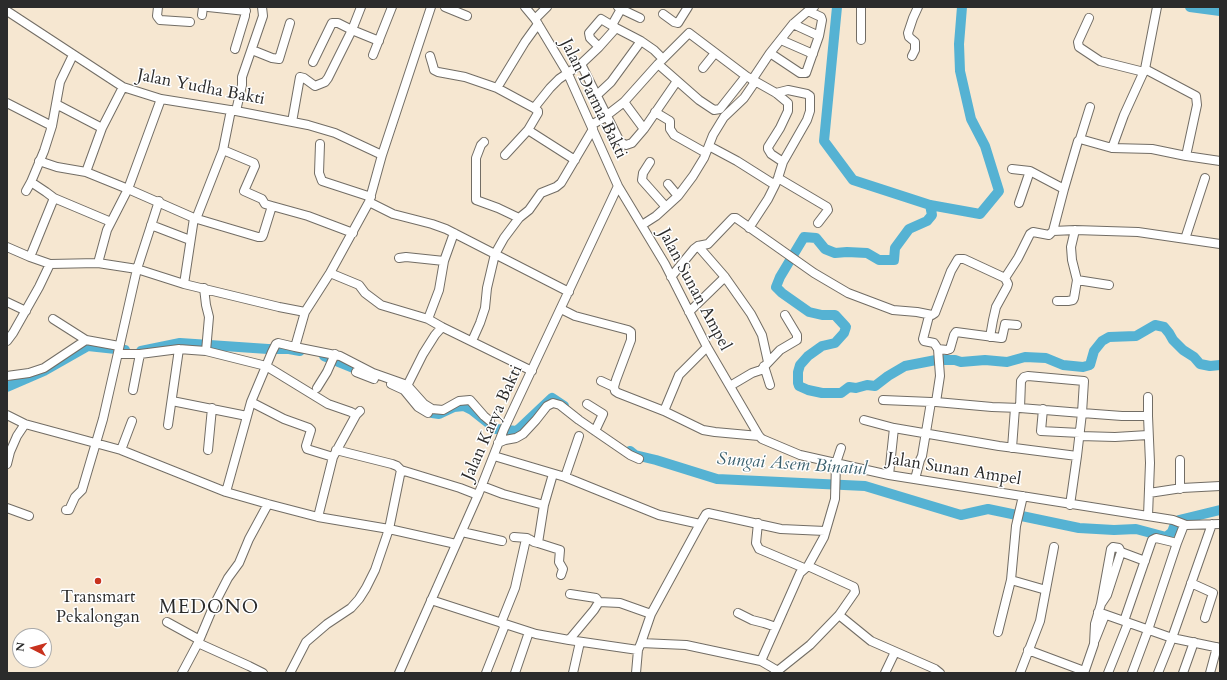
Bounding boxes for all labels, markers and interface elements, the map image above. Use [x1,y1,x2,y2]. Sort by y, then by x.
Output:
street label: Jalan Darma Bakti [555,36,631,162]
street label: Jalan Yudha Bakti [136,66,266,110]
street label: Jalan Sunan Ampel [653,225,735,355]
street label: Jalan Karya Bakti [458,362,528,484]
water label: Sungai Asem Binatul [716,449,868,481]
street label: Jalan Sunan Ampel [885,449,1023,491]
marker: Transmart Pekalongan [93,576,103,586]
place label: Transmart Pekalongan [56,588,140,628]
district label: MEDONO [159,598,259,620]
north arrow [12,628,52,668]
text: N [13,641,29,652]

